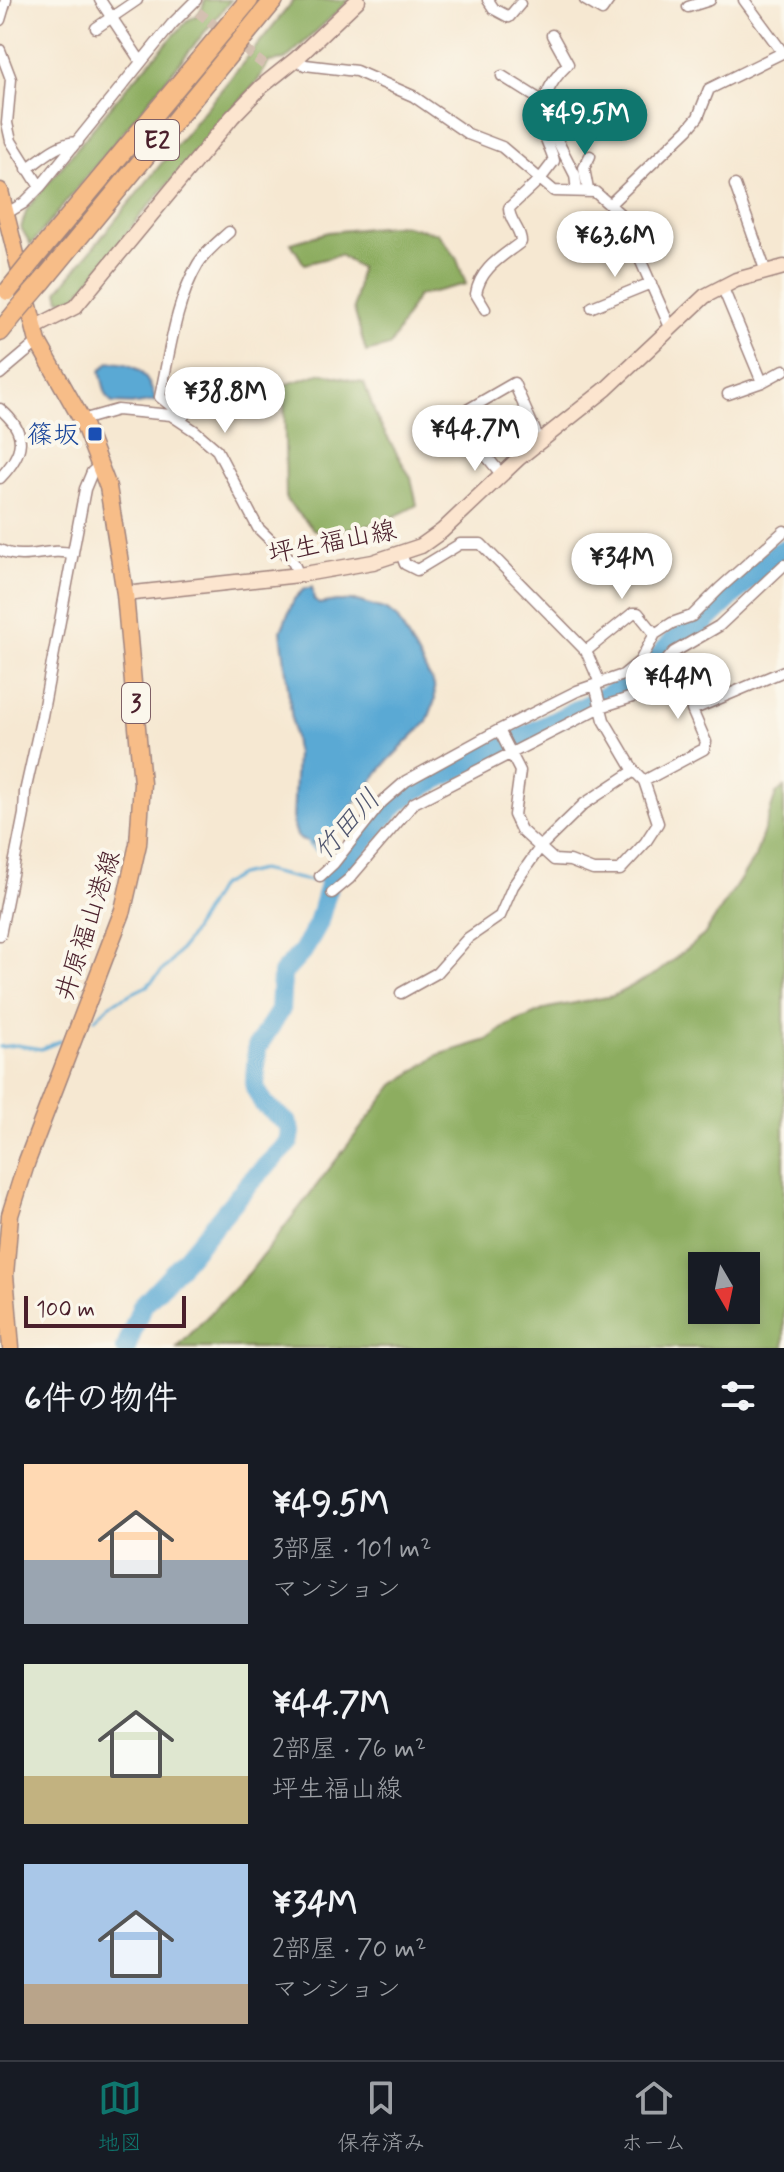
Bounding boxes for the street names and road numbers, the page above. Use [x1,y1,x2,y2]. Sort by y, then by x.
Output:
road number: E2 [135,120,179,160]
street label: 坪生福山線 [265,514,399,572]
road number: 3 [122,683,150,723]
street label: 井原福山港線 [49,846,129,1005]

